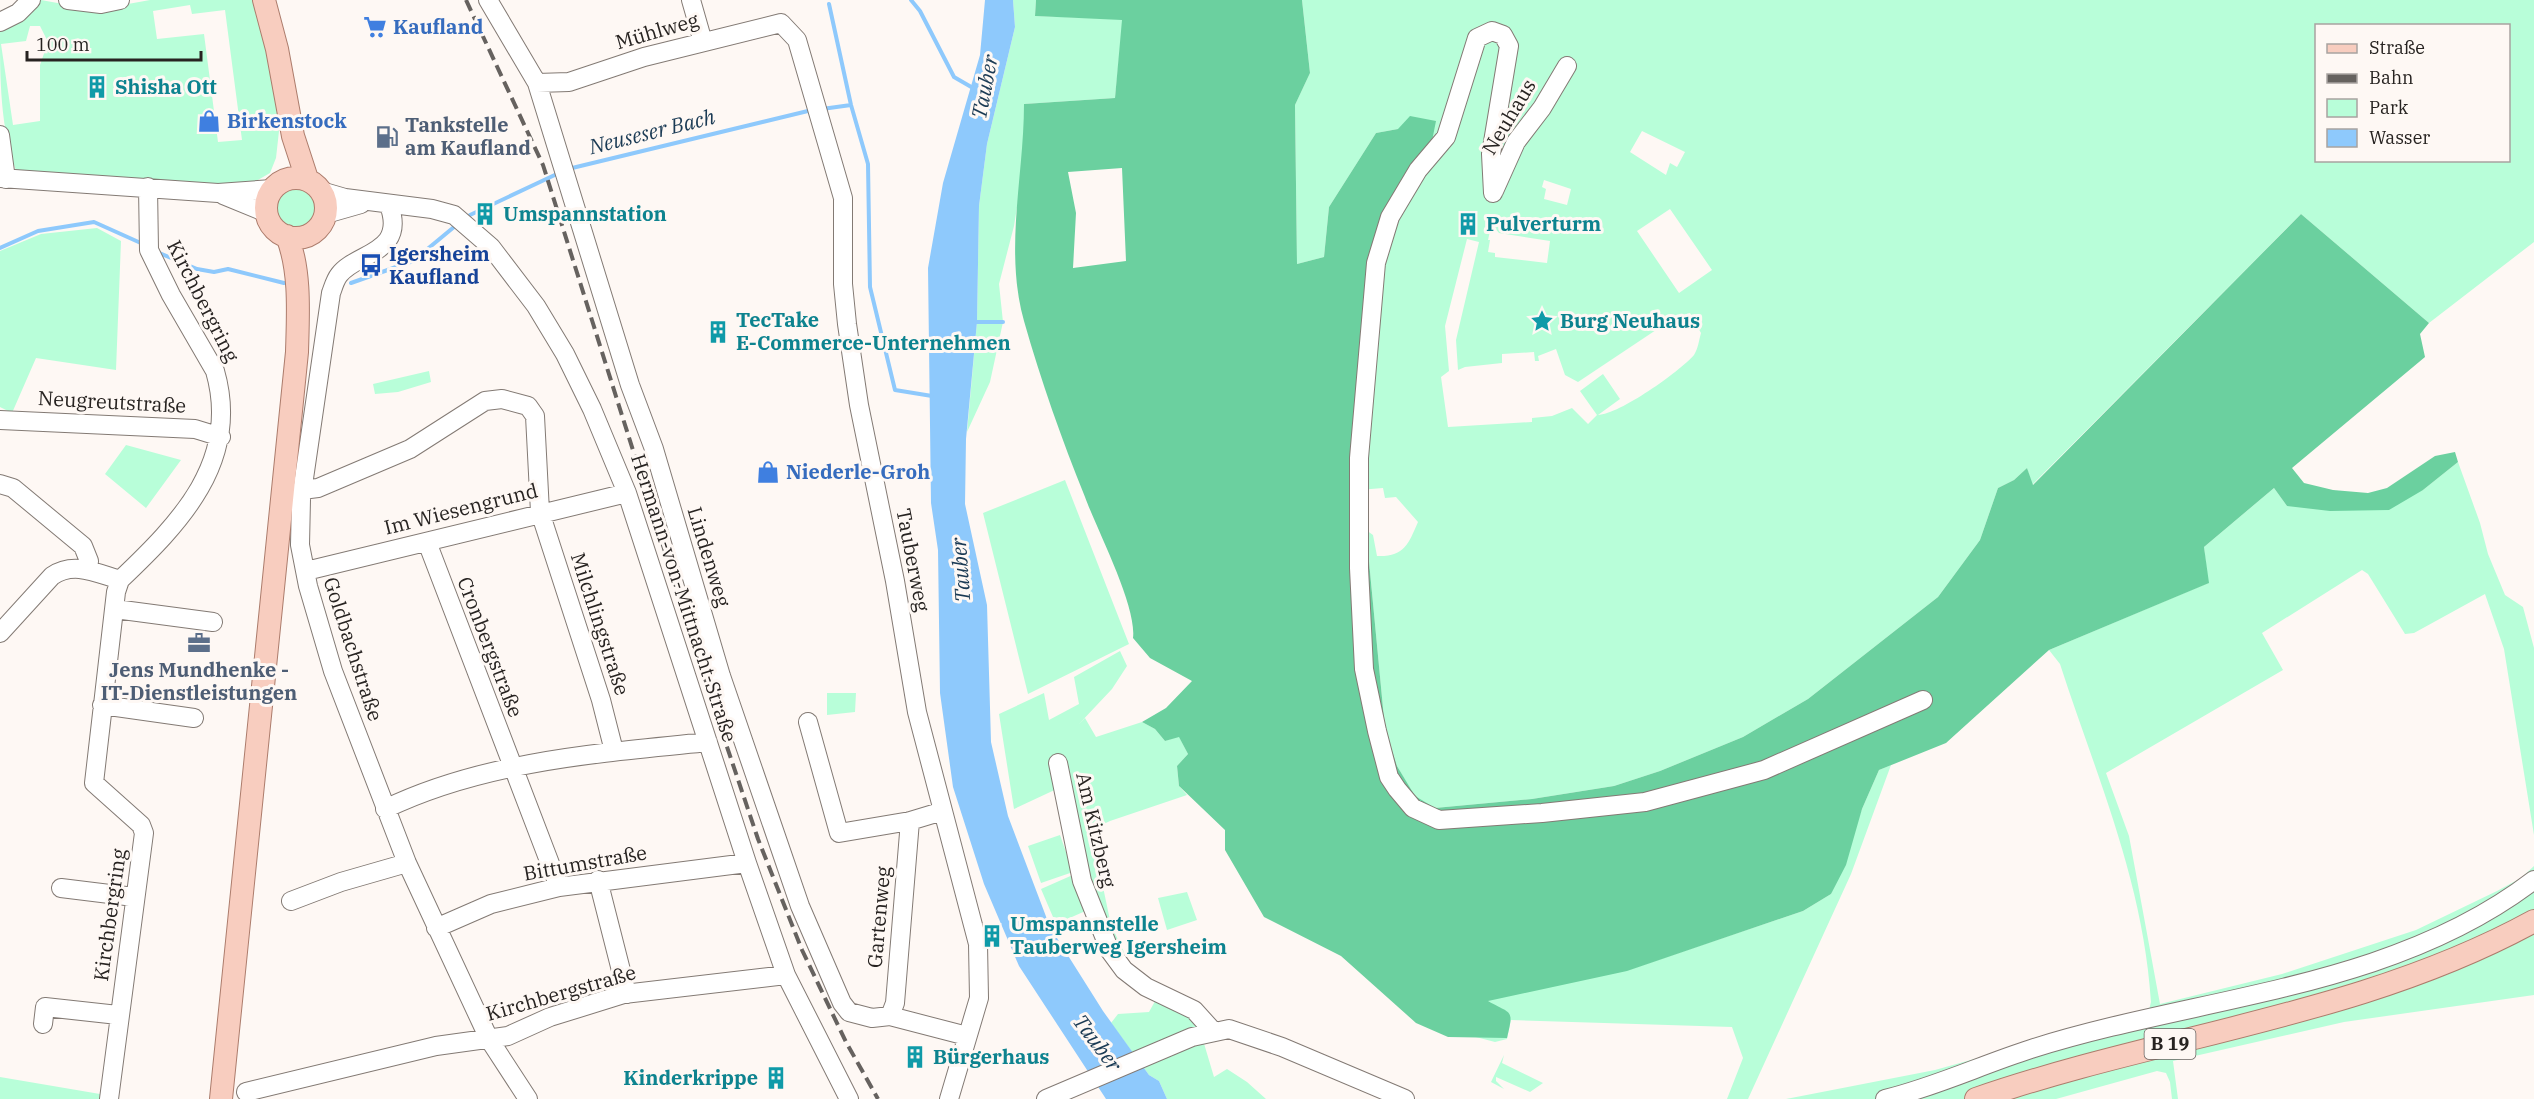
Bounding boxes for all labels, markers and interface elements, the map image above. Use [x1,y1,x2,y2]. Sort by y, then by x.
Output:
street label: Mühlweg [612,6,702,55]
place label: Kaufland [393,13,484,40]
supermarket icon: Kaufland [362,14,388,40]
scale bar [27,24,201,62]
legend [2315,24,2510,162]
text: 100 m [36,33,90,56]
text: Straße [2369,36,2425,59]
water label: Tauber [964,52,1004,121]
text: Bahn [2369,66,2414,89]
place label: Shisha Ott [115,73,217,100]
building icon: Shisha Ott [84,74,110,100]
street label: Neuhaus [1475,74,1542,160]
text: Park [2369,96,2409,119]
water label: Neuseser Bach [585,102,718,160]
place label: Birkenstock [227,107,347,134]
shop icon: Birkenstock [196,108,222,134]
place label: Tankstelle am Kaufland [405,111,531,161]
fuel station icon: Tankstelle am Kaufland [374,124,400,150]
text: Wasser [2369,126,2430,149]
place label: Umspannstation [503,200,667,227]
building icon: Umspannstation [472,201,498,227]
place label: Pulverturm [1486,210,1601,237]
building icon: Pulverturm [1455,211,1481,237]
street label: Kirchbergring [161,235,246,366]
place label: Igersheim Kaufland [389,240,490,290]
bus stop icon: Igersheim Kaufland [358,252,384,278]
place label: TecTake E-Commerce-Unternehmen [736,306,1011,356]
place label: Burg Neuhaus [1560,307,1700,334]
place icon: Burg Neuhaus [1529,308,1555,334]
building icon: TecTake E-Commerce-Unternehmen [705,319,731,345]
street label: Neugreutstraße [37,384,187,419]
street label: Hermann-von-Mittnacht-Straße [625,450,744,745]
place label: Niederle-Groh [786,458,930,485]
shop icon: Niederle-Groh [755,459,781,485]
street label: Im Wiesengrund [381,476,541,541]
street label: Lindenweg [681,503,738,610]
street label: Tauberweg [890,506,937,614]
water label: Tauber [944,536,976,603]
street label: Milchlingstraße [565,549,636,699]
street label: Goldbachstraße [317,573,389,724]
street label: Cronbergstraße [451,573,530,721]
office icon: Jens Mundhenke - IT-Dienstleistungen [186,630,212,656]
place label: Jens Mundhenke - IT-Dienstleistungen [101,656,297,706]
street label: Am Kitzberg [1070,770,1123,890]
street label: Bittumstraße [521,838,649,887]
street label: Kirchbergring [87,847,132,983]
street label: Gartenweg [861,865,896,969]
place label: Umspannstelle Tauberweg Igersheim [1010,910,1227,960]
building icon: Umspannstelle Tauberweg Igersheim [979,923,1005,949]
street label: Kirchbergstraße [483,958,639,1027]
water label: Tauber [1067,1008,1129,1077]
road number: B 19 [2144,1029,2196,1059]
place label: Bürgerhaus [933,1043,1050,1070]
building icon: Bürgerhaus [902,1044,928,1070]
place label: Kinderkrippe [623,1064,758,1091]
building icon: Kinderkrippe [763,1065,789,1091]

